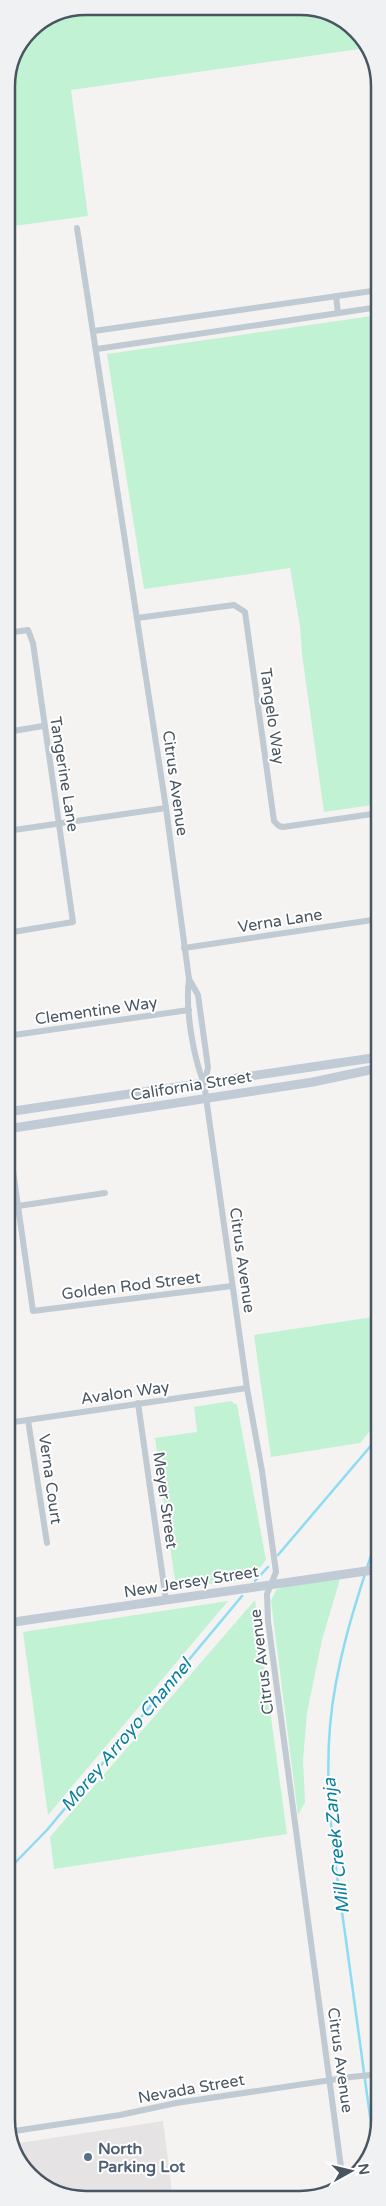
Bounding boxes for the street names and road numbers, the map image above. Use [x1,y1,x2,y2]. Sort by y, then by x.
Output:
street label: Tangelo Way [255,667,289,766]
street label: Tangerine Lane [45,715,83,833]
street label: Citrus Avenue [158,729,192,837]
street label: Verna Lane [236,904,324,938]
street label: Clementine Way [34,992,159,1029]
street label: California Street [129,1067,253,1105]
street label: Citrus Avenue [225,1206,259,1314]
street label: Golden Rod Street [60,1268,202,1304]
street label: Avalon Way [80,1377,171,1409]
street label: Verna Court [34,1433,66,1526]
street label: Meyer Street [148,1450,182,1550]
street label: New Jersey Street [122,1561,260,1603]
street label: Citrus Avenue [246,1608,278,1716]
street label: Citrus Avenue [323,2006,357,2114]
street label: Nevada Street [136,2070,246,2108]

